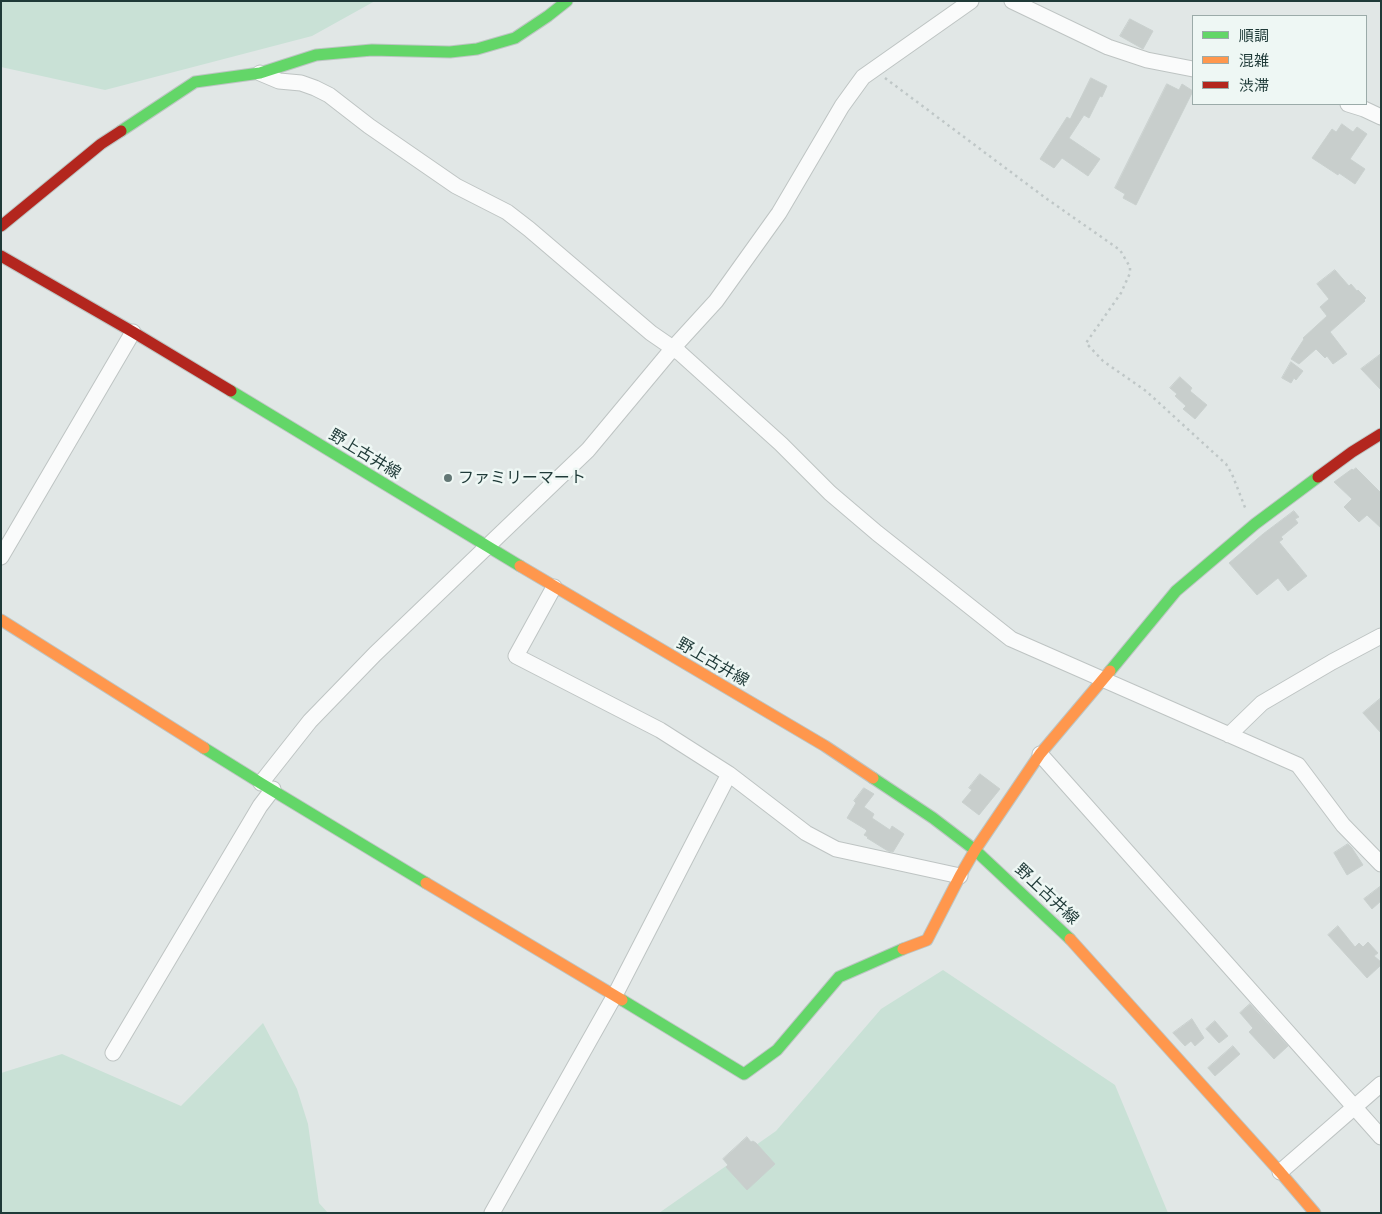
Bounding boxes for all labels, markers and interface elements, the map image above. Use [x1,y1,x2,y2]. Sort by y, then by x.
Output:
legend [1192,15,1367,105]
text: 順調 [1239,26,1269,44]
text: 混雑 [1239,51,1269,69]
text: 渋滞 [1239,76,1269,94]
street label: 野上古井線 [326,425,404,483]
place label: ファミリーマート [458,468,586,488]
marker: ファミリーマート [442,472,454,484]
street label: 野上古井線 [674,634,752,690]
street label: 野上古井線 [1011,860,1083,928]

